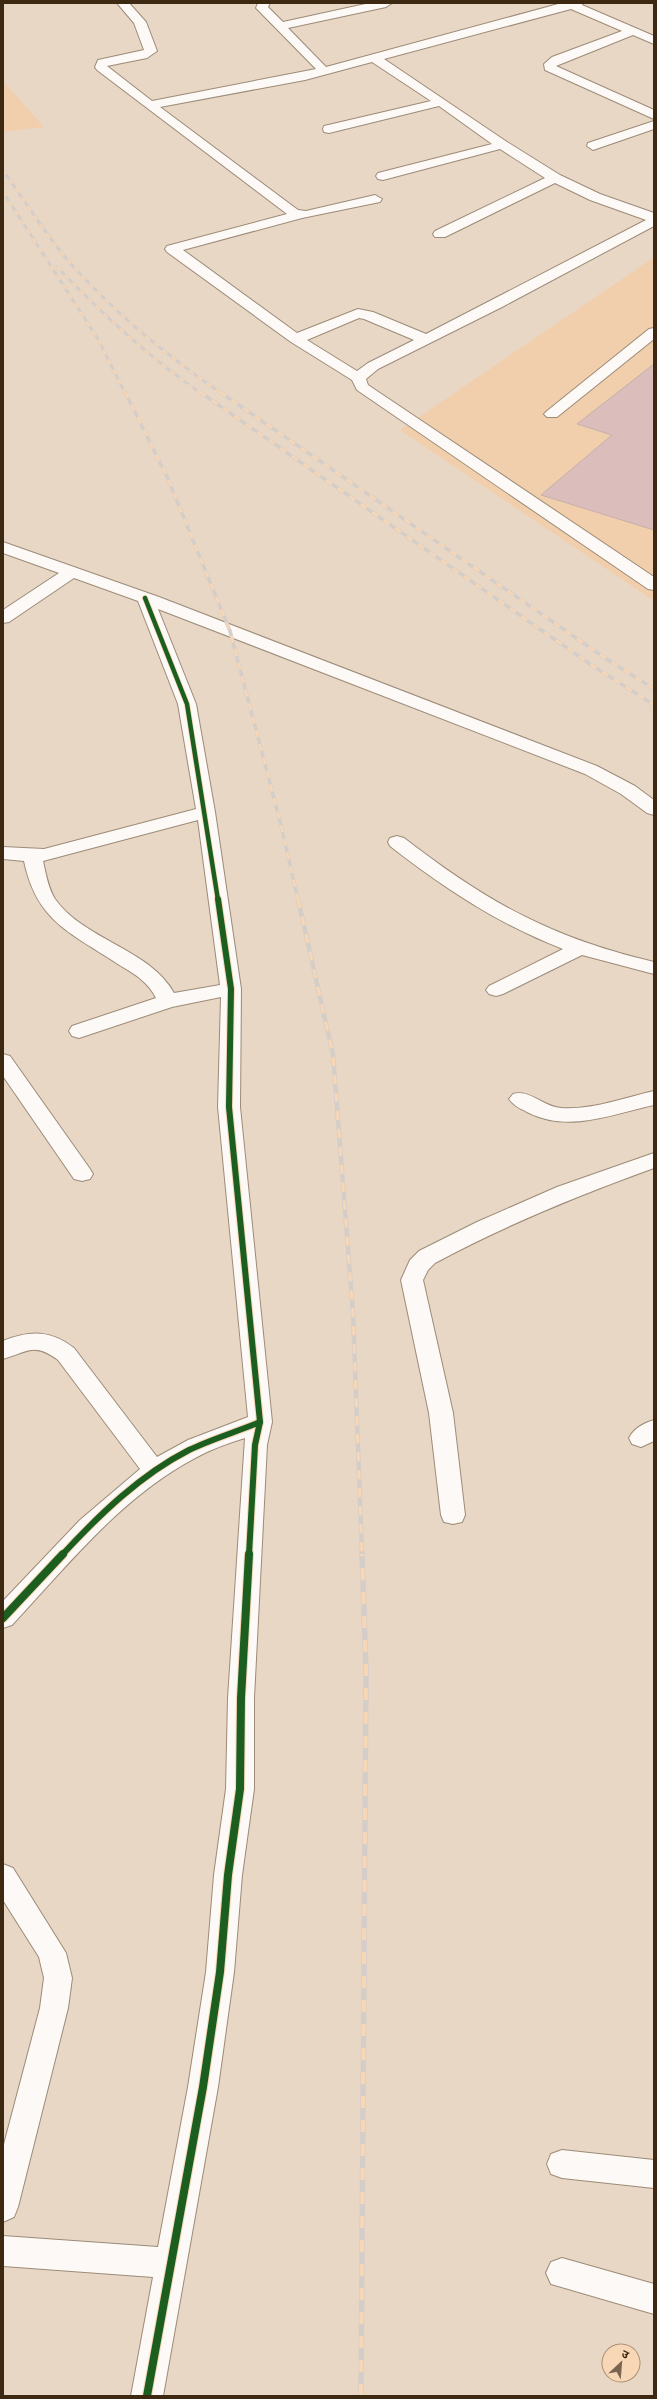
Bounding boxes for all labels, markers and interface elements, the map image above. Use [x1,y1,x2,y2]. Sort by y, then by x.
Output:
north arrow [601,2343,641,2383]
text: उ [619,2347,631,2362]

